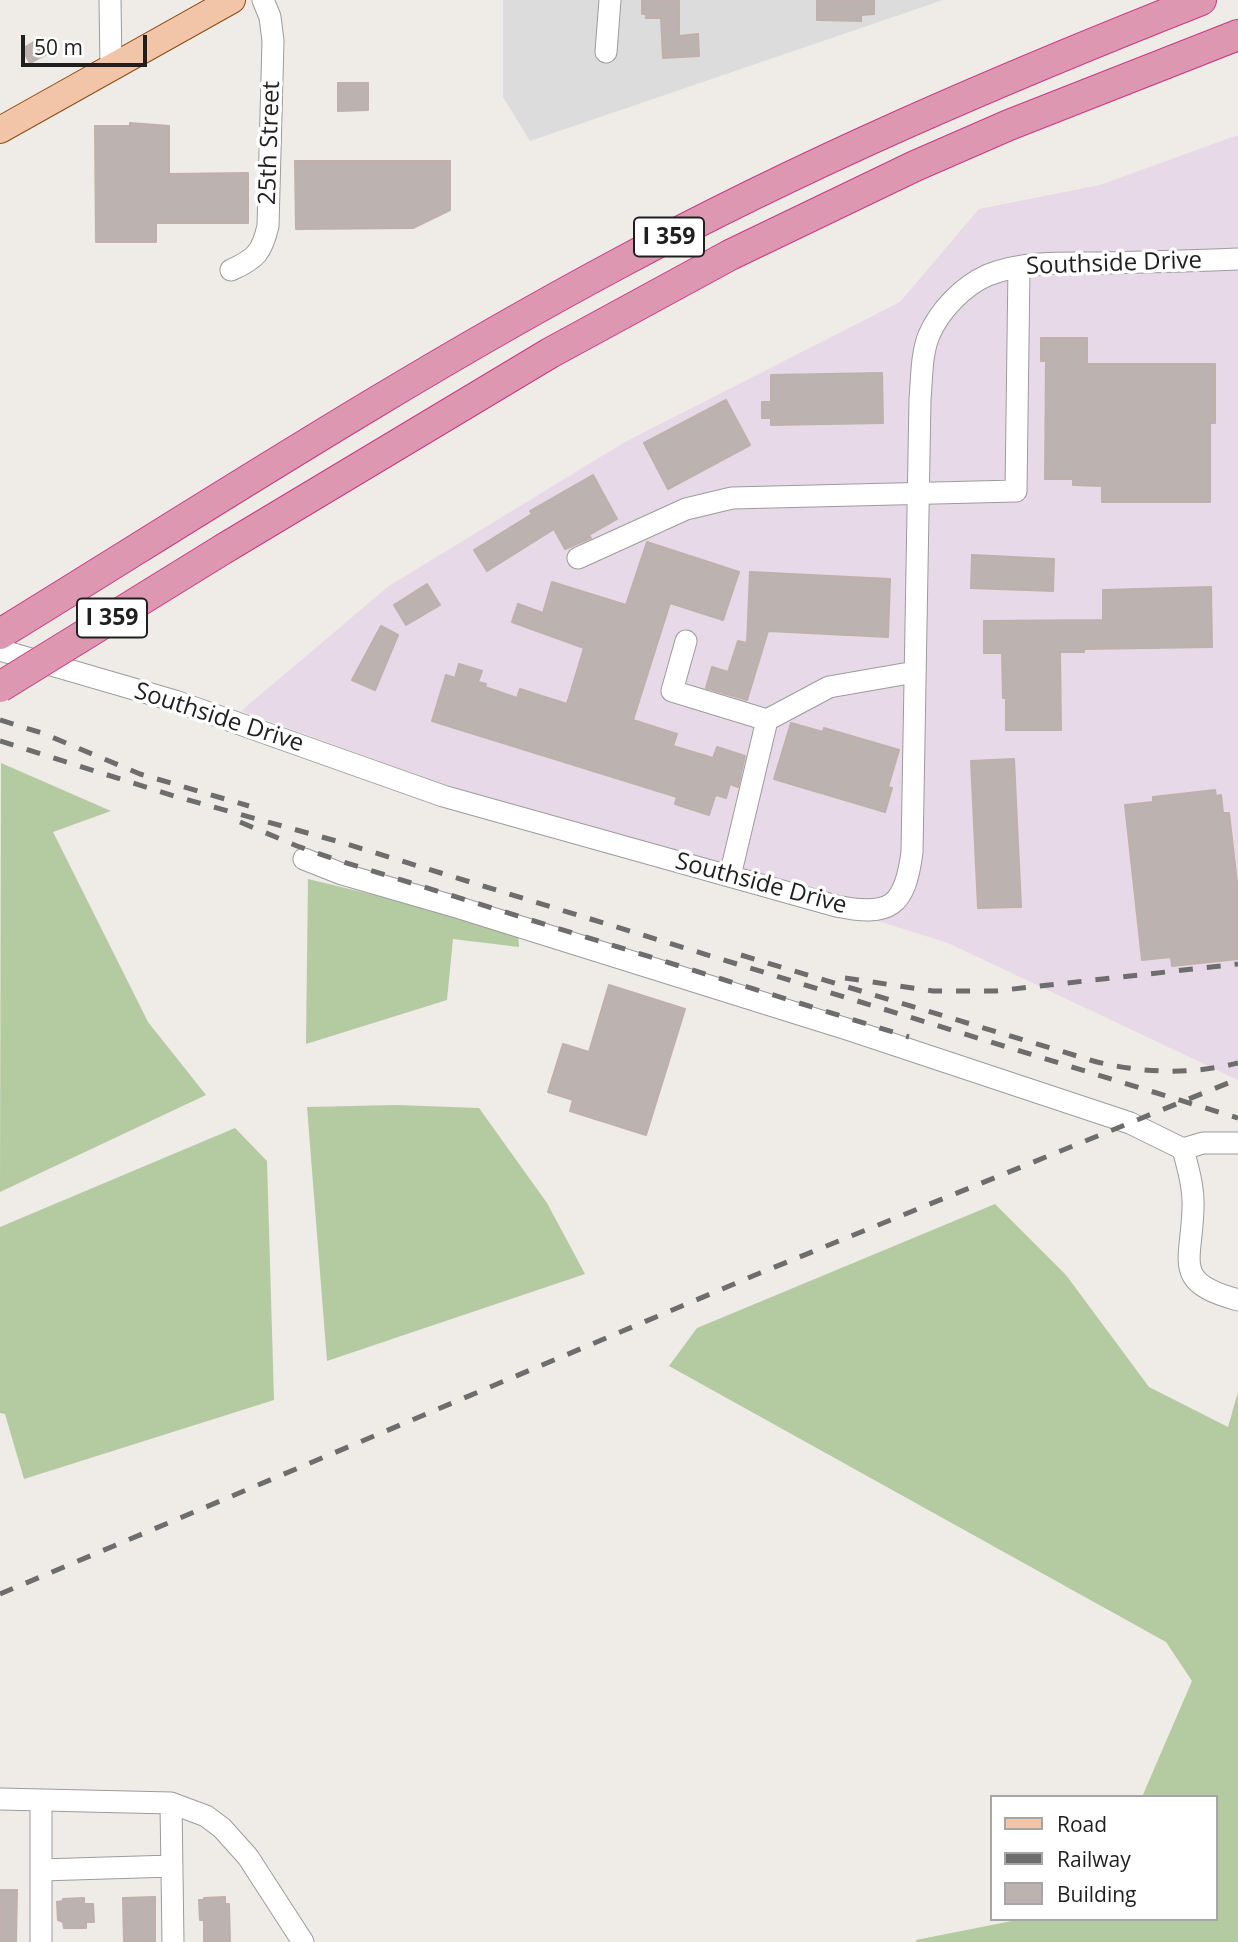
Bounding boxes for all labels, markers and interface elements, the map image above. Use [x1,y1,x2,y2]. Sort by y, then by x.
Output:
scale bar [24,21,150,65]
text: 50 m [34,33,83,61]
street label: 25th Street [253,81,287,205]
road number: I 359 [634,218,704,256]
street label: Southside Drive [1025,247,1203,281]
road number: I 359 [77,598,147,638]
street label: Southside Drive [131,677,307,759]
street label: Southside Drive [672,847,850,921]
legend [990,1795,1217,1921]
text: Road [1057,1810,1107,1838]
text: Railway [1057,1845,1131,1873]
text: Building [1057,1880,1136,1908]

